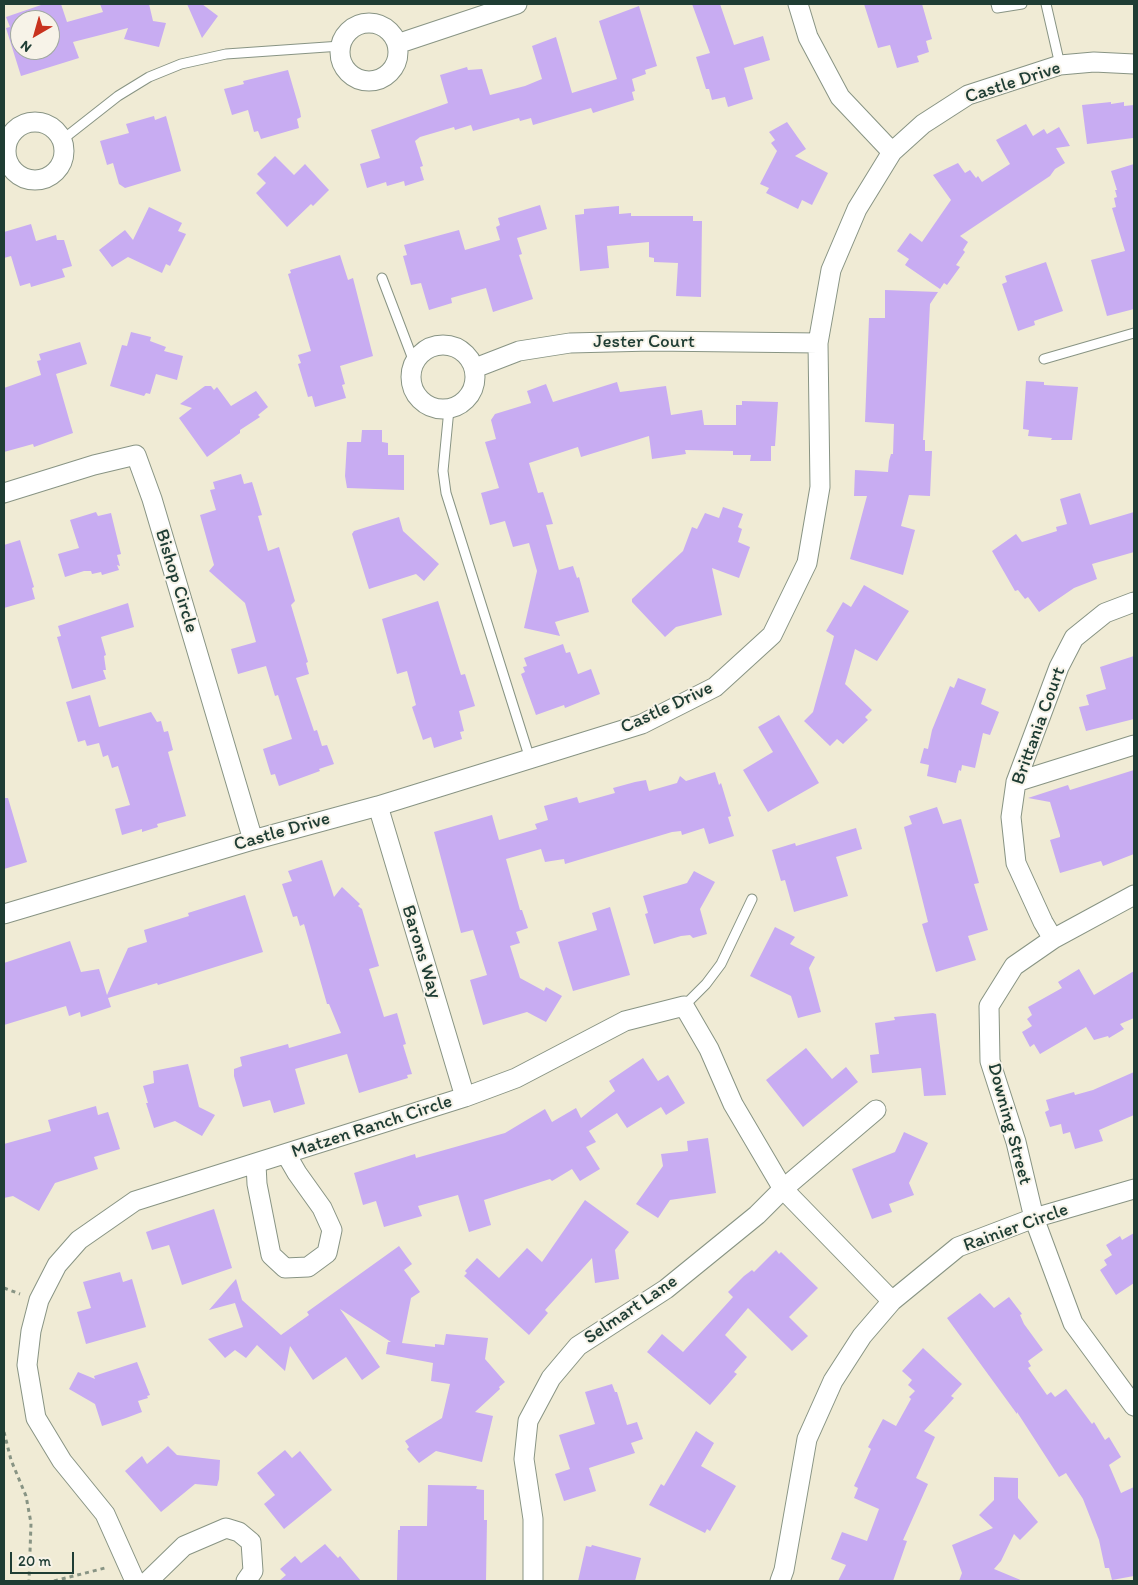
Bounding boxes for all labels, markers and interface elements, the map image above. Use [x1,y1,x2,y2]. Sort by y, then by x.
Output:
north arrow [10,10,60,60]
text: N [17,37,35,56]
street label: Castle Drive [962,57,1064,109]
street label: Jester Court [593,331,695,353]
street label: Bishop Circle [149,527,203,635]
street label: Brittania Court [1007,664,1071,788]
street label: Castle Drive [617,677,717,739]
street label: Castle Drive [231,807,333,857]
street label: Barons Way [396,903,446,1001]
street label: Downing Street [982,1061,1036,1187]
street label: Matzen Ranch Circle [289,1090,455,1164]
street label: Rainier Circle [960,1198,1072,1258]
street label: Selmart Lane [580,1270,682,1350]
scale bar [12,1542,76,1574]
text: 20 m [18,1552,51,1570]

